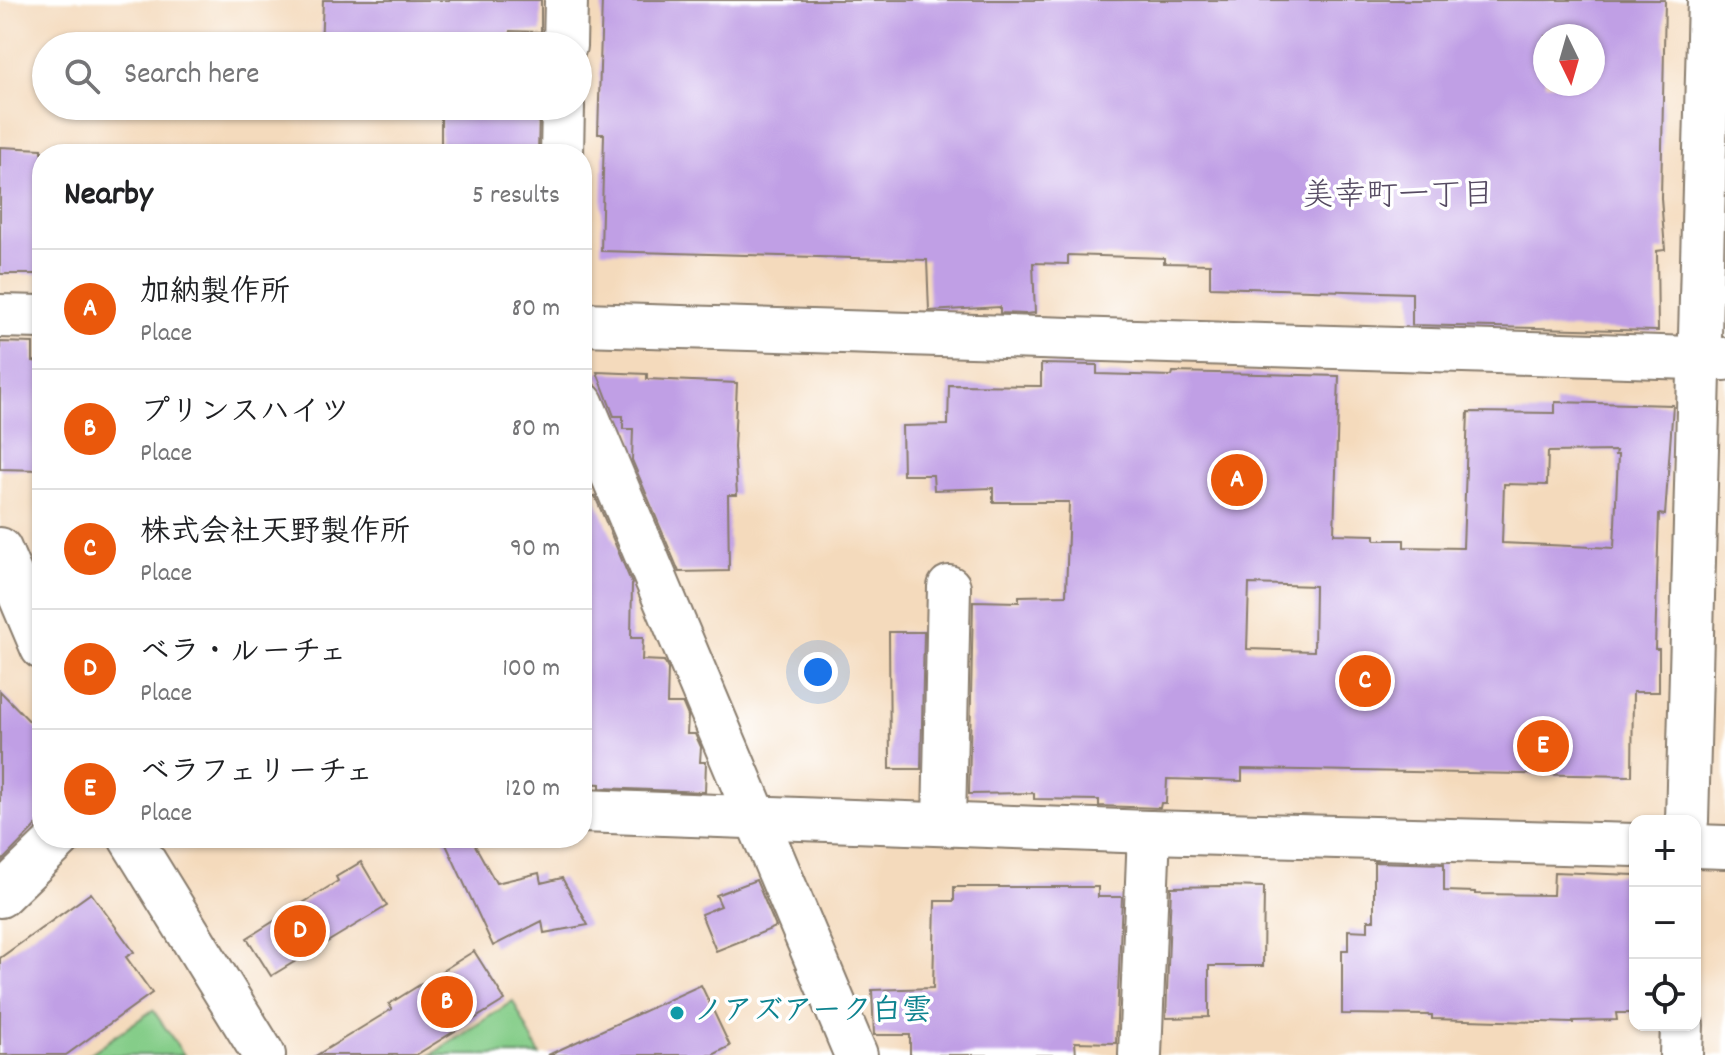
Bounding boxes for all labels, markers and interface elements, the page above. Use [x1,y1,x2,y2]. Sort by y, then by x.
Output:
north arrow [1533,24,1605,96]
search box [32,32,592,120]
icon: search [60,54,104,98]
text: Search here [124,55,260,98]
text: Nearby [64,172,153,221]
district label: 美幸町一丁目 [1302,175,1494,221]
text: 5 results [472,178,560,215]
text: 加納製作所 [140,273,290,316]
text: A [83,291,97,328]
text: 80 m [512,291,560,328]
text: Place [140,316,192,353]
text: プリンスハイツ [140,393,350,436]
text: B [84,411,96,448]
text: 80 m [512,411,560,448]
text: Place [140,436,192,473]
pin: A [1211,450,1263,510]
text: 株式会社天野製作所 [140,513,410,556]
text: C [84,531,96,568]
text: 90 m [510,531,560,568]
text: Place [140,556,192,593]
text: ベラ・ルーチェ [140,633,348,676]
text: D [83,651,97,688]
text: 100 m [502,651,560,688]
pin: C [1339,651,1391,711]
your location [798,652,838,692]
text: Place [140,676,192,713]
pin: E [1517,716,1569,776]
text: ベラフェリーチェ [140,753,374,796]
text: E [84,771,96,808]
text: 120 m [505,771,560,808]
text: Place [140,796,192,833]
map controls [1629,815,1701,1031]
button: + [1629,815,1701,887]
button: − [1629,887,1701,959]
pin: D [274,901,326,961]
button: locate [1629,959,1701,1031]
pin: B [421,972,473,1032]
place label: ノアズアーク白雲 [693,992,932,1035]
marker: ノアズアーク白雲 [668,1004,686,1022]

